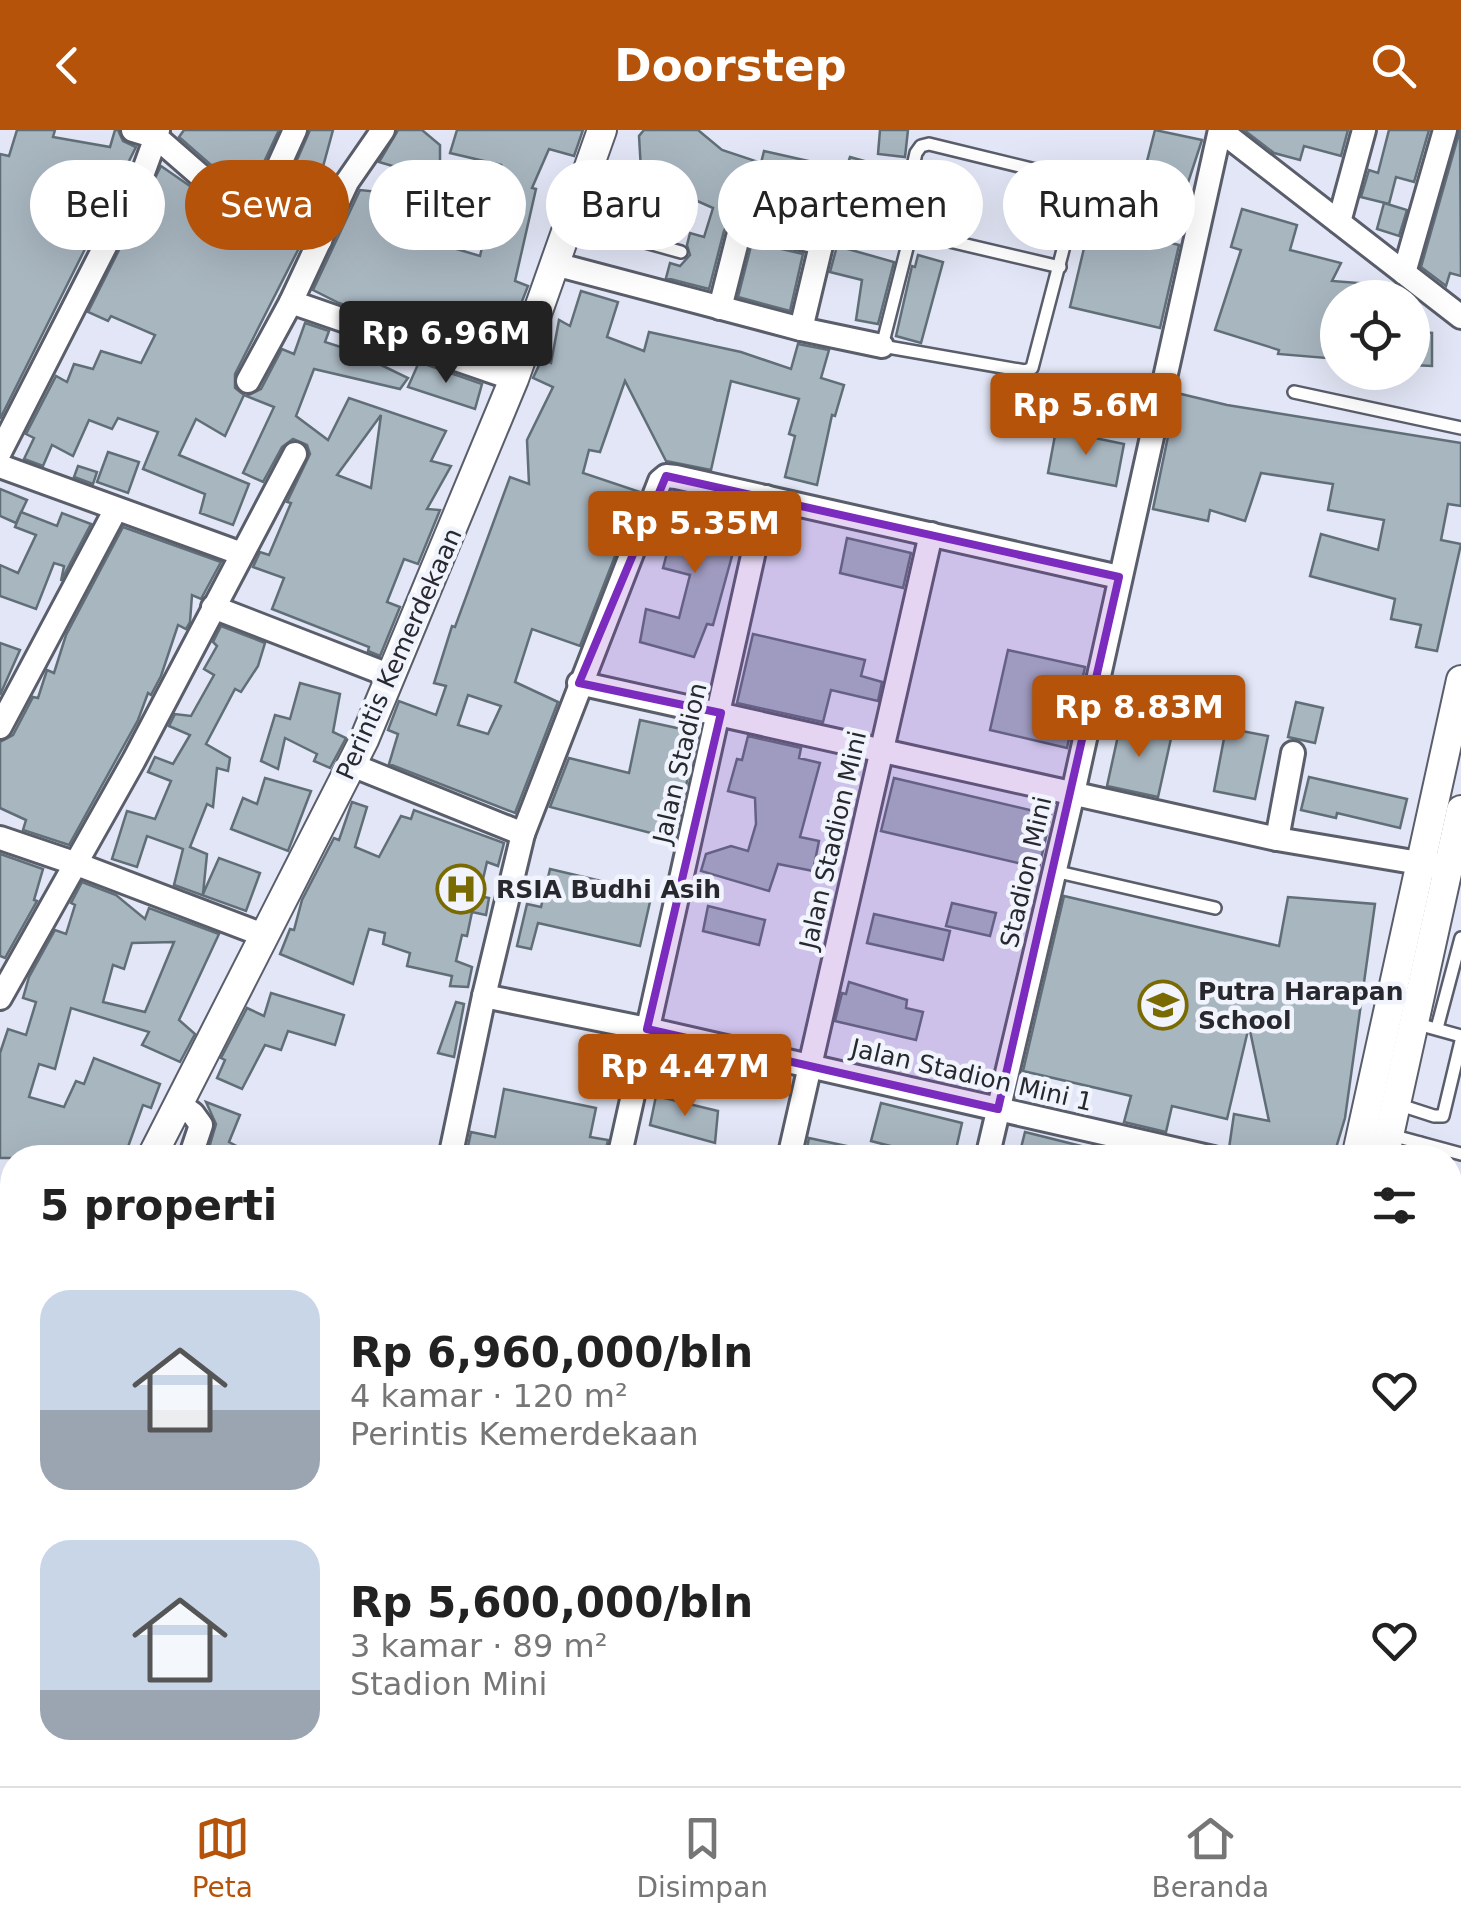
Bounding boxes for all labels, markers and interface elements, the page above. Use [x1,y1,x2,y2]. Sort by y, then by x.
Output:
icon: back [40,38,95,93]
icon: search [1366,38,1421,93]
text: Doorstep [614,39,847,92]
chip: Beli [30,160,165,250]
chip: Sewa [185,160,349,250]
chip: Filter [369,160,526,250]
chip: Baru [546,160,698,250]
chip: Apartemen [718,160,983,250]
chip: Rumah [1003,160,1195,250]
map controls [1320,280,1430,390]
button: locate [1320,280,1430,390]
pin: Rp 6.96M [343,301,549,386]
text: Rp 6.96M [361,314,531,352]
pin: Rp 5.6M [994,373,1178,458]
text: Rp 5.6M [1012,386,1160,424]
pin: Rp 5.35M [592,491,798,576]
text: Rp 5.35M [610,504,780,542]
street label: Perintis Kemerdekaan [330,524,468,784]
pin: Rp 8.83M [1036,675,1242,760]
street label: Jalan Stadion [647,680,713,848]
text: Rp 8.83M [1054,688,1224,726]
street label: Jalan Stadion Mini [793,728,872,954]
street label: Stadion Mini [995,794,1057,950]
hospital icon: RSIA Budhi Asih [435,863,487,915]
place label: RSIA Budhi Asih [496,875,721,904]
place label: Putra Harapan School [1198,977,1404,1035]
school or university icon: Putra Harapan School [1137,979,1189,1031]
street label: Jalan Stadion Mini 1 [847,1033,1096,1117]
pin: Rp 4.47M [582,1034,788,1119]
text: Rp 4.47M [600,1047,770,1085]
icon: filters [1367,1178,1422,1233]
text: 5 properti [40,1181,277,1230]
text: Rp 6,960,000/bln [350,1328,753,1377]
icon: home [120,1330,240,1450]
icon: heart [1367,1363,1422,1418]
text: 4 kamar · 120 m² [350,1377,628,1415]
text: Perintis Kemerdekaan [350,1415,698,1453]
text: Rp 5,600,000/bln [350,1578,753,1627]
icon: home [120,1580,240,1700]
icon: heart [1367,1613,1422,1668]
text: 3 kamar · 89 m² [350,1627,607,1665]
text: Stadion Mini [350,1665,547,1703]
tab: Peta [192,1811,253,1904]
tab: Disimpan [636,1811,768,1904]
tab: Beranda [1151,1811,1269,1904]

